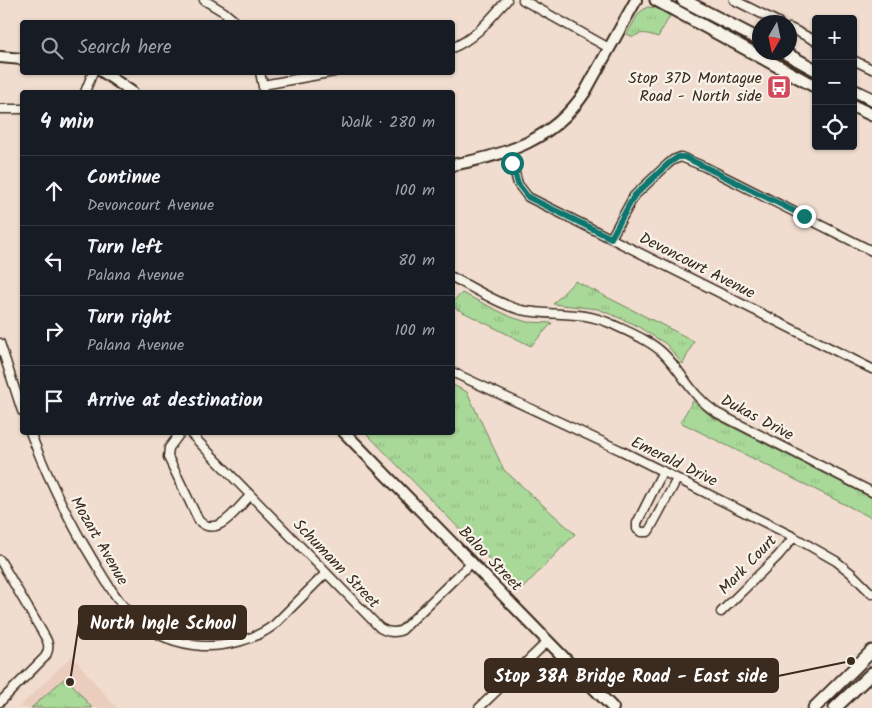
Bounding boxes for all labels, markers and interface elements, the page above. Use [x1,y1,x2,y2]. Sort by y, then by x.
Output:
north arrow [752,15,797,60]
map controls [812,15,857,150]
button: + [812,15,857,60]
search box [20,20,455,75]
text: Search here [78,33,172,63]
icon: search [38,34,66,62]
button: − [812,60,857,105]
place label: Stop 37D Montague Road - North side [628,66,762,109]
bus stop icon: Stop 37D Montague Road - North side [766,74,792,100]
button: locate [812,105,857,150]
text: 4 min [40,106,94,139]
text: Walk · 280 m [341,110,435,135]
route start [501,152,524,175]
text: Continue [87,163,160,193]
icon: ahead [40,177,68,205]
text: 100 m [395,178,435,203]
text: Devoncourt Avenue [87,193,214,218]
route end [793,205,816,228]
street label: Devoncourt Avenue [635,226,759,306]
text: Turn left [87,233,162,263]
icon: left [40,247,68,275]
text: 80 m [398,248,435,273]
text: Palana Avenue [87,263,184,288]
text: Turn right [87,303,172,333]
icon: right [40,317,68,345]
text: 100 m [395,318,435,343]
text: Palana Avenue [87,333,184,358]
text: Arrive at destination [87,386,263,416]
icon: arrive [40,387,68,415]
street label: Dukas Drive [716,388,798,448]
street label: Emerald Drive [626,430,722,494]
street label: Mozart Avenue [63,492,135,590]
street label: Schumann Street [287,514,386,615]
street label: Baloo Street [452,520,528,598]
street label: Mark Court [713,529,784,601]
callout: North Ingle School [79,606,246,639]
text: North Ingle School [90,610,236,639]
callout: Stop 38A Bridge Road - East side [485,659,778,692]
text: Stop 38A Bridge Road - East side [494,663,768,692]

